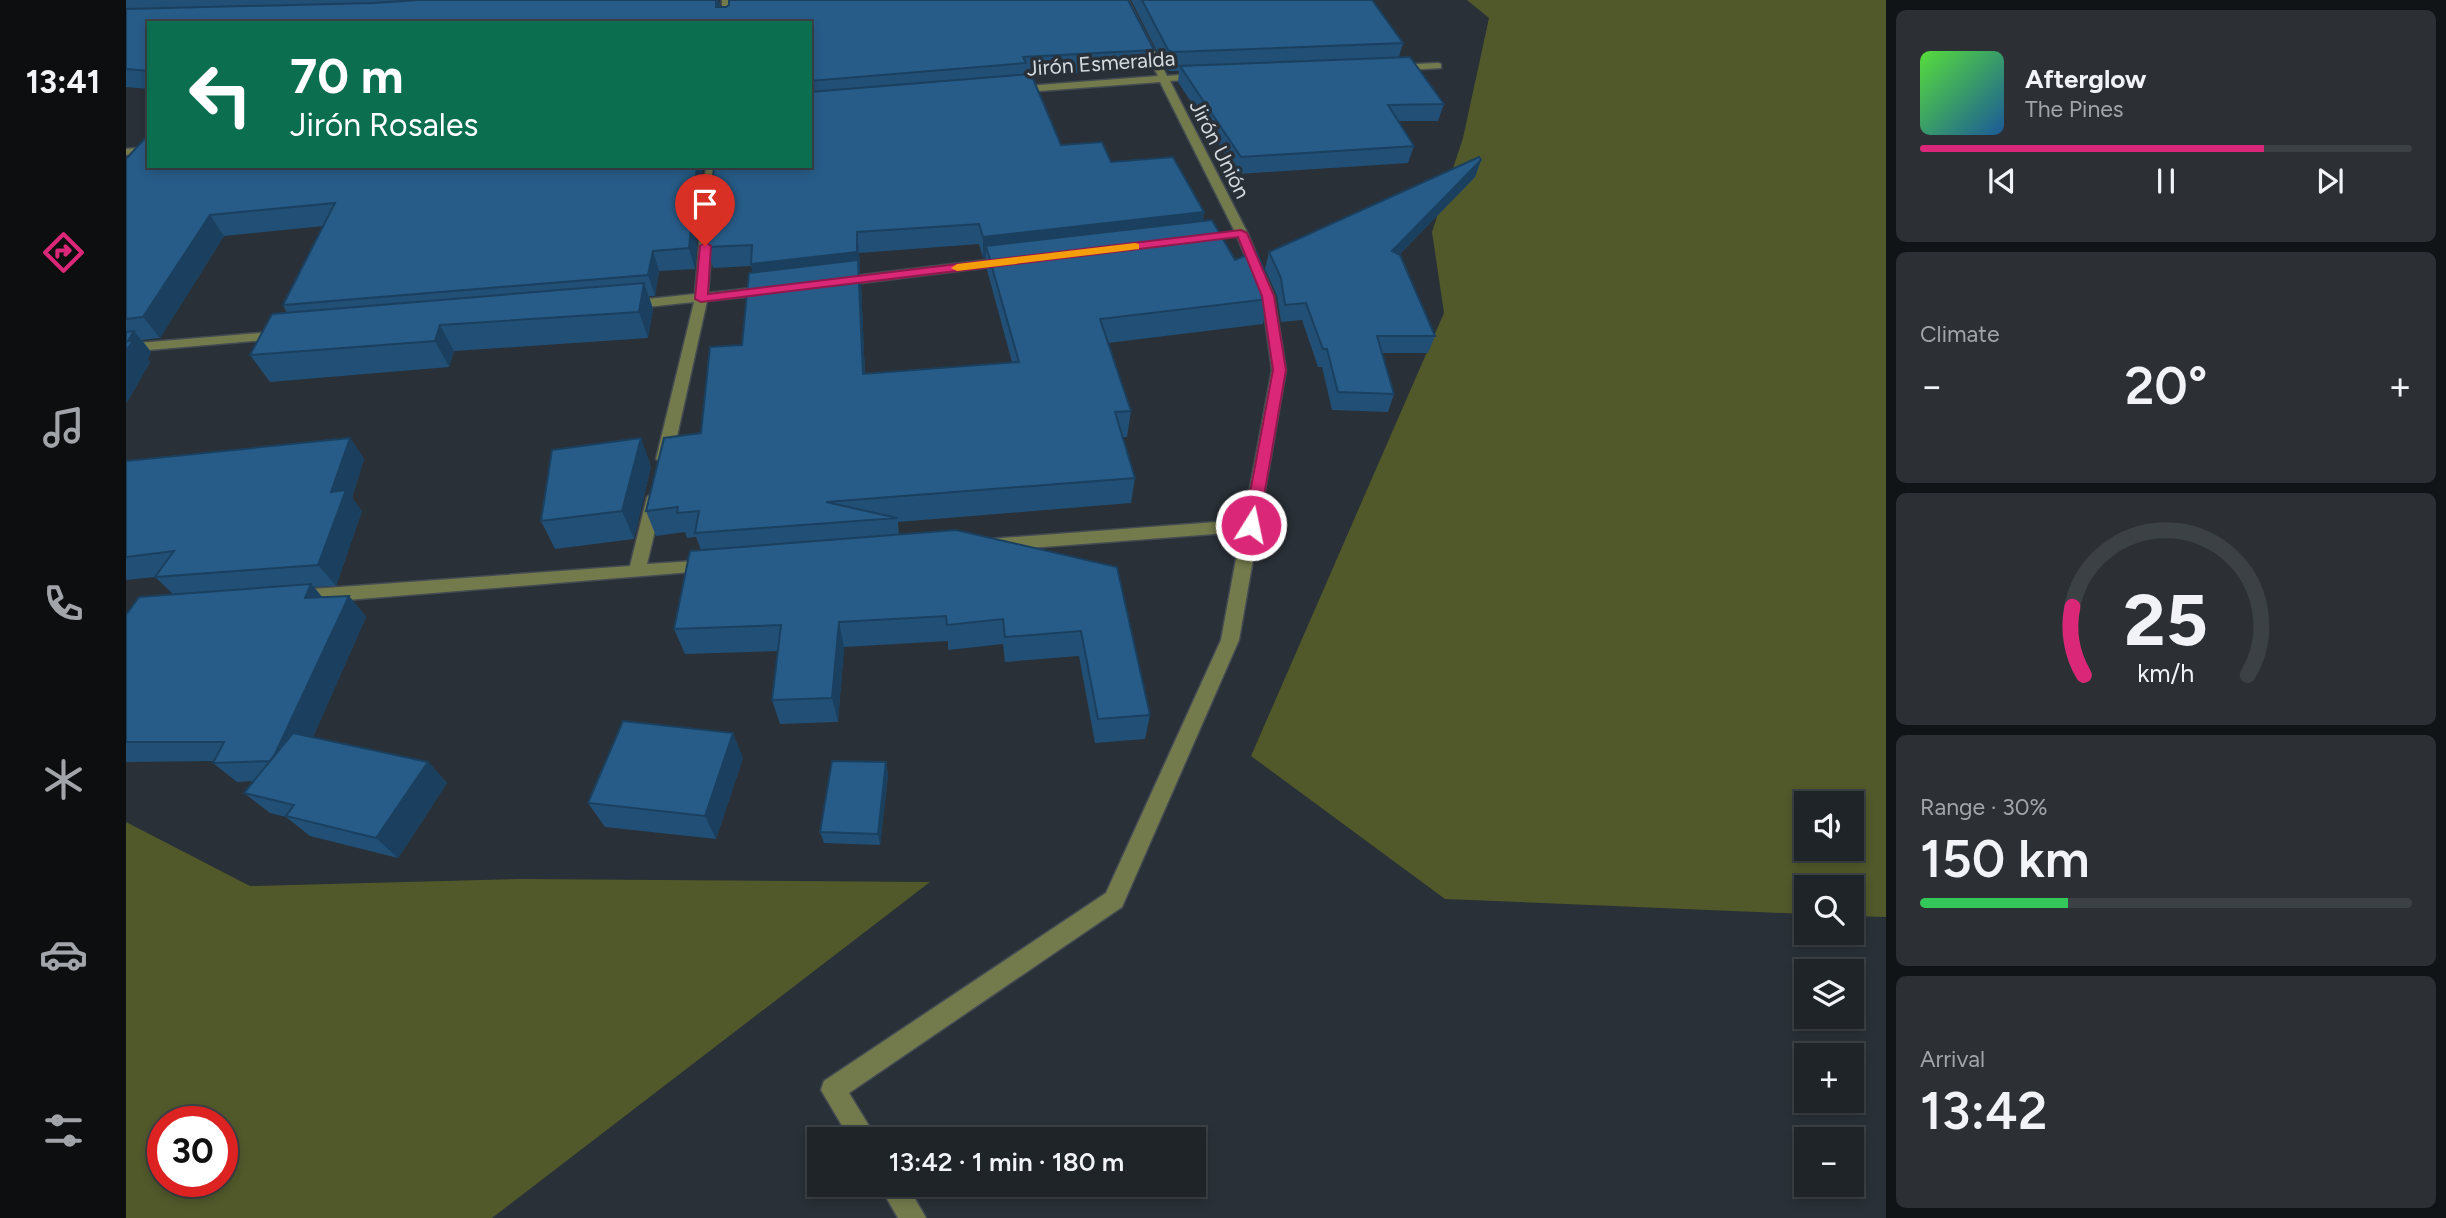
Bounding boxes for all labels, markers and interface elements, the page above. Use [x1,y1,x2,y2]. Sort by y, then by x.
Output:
street label: Jirón Esmeralda [1026,45,1176,81]
text: 70 m [290,46,403,105]
icon: left [175,49,266,140]
text: 13:41 [26,63,100,101]
text: Afterglow [2025,63,2147,95]
text: The Pines [2025,95,2124,123]
street label: Jirón Unión [1185,96,1255,202]
text: Jirón Rosales [290,106,478,144]
icon: previous [1983,162,2021,200]
icon: pause [2147,162,2185,200]
icon: next [2311,162,2349,200]
pin [675,174,735,246]
icon: arrive [686,185,724,223]
icon: directions [39,228,88,277]
text: Climate [1920,320,1999,348]
text: 20° [2125,355,2207,417]
text: − [1920,363,1944,409]
text: + [2388,363,2412,409]
icon: music [39,403,88,452]
position arrow [1214,488,1288,562]
text: 25 [2124,576,2208,663]
icon: phone [39,579,88,628]
text: km/h [2137,658,2195,688]
icon: climate [39,755,88,804]
map controls [1794,791,1864,1197]
button: sound [1794,791,1864,861]
text: Range · 30% [1920,793,2048,821]
text: 150 km [1920,828,2090,890]
button: search [1794,875,1864,945]
icon: car [39,930,88,979]
button: layers [1794,959,1864,1029]
button: + [1794,1043,1864,1113]
text: Arrival [1920,1045,1985,1073]
text: 13:42 [1920,1080,2047,1142]
icon: filters [39,1106,88,1155]
speed limit sign: 30 [147,1106,238,1197]
button: − [1794,1127,1864,1197]
text: 13:42 · 1 min · 180 m [889,1146,1124,1178]

